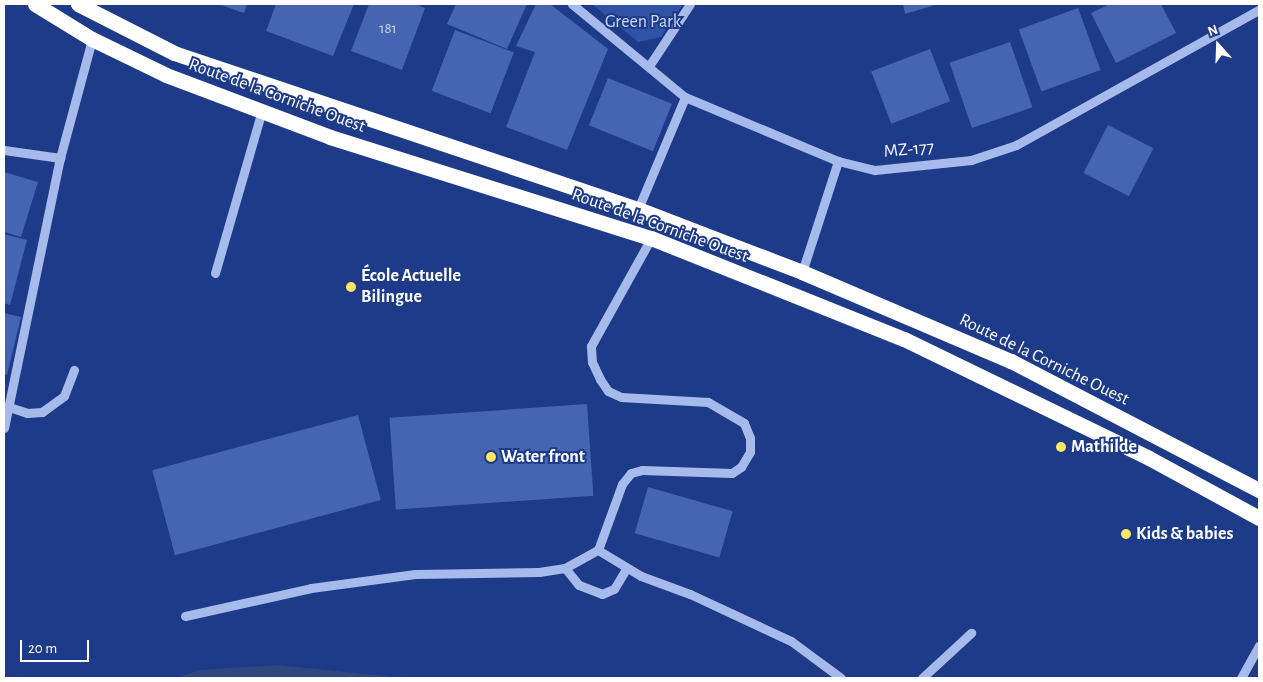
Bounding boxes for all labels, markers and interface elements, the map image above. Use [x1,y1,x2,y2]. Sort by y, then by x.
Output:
park label: Green Park [605,11,681,33]
house number: 181 [379,20,397,38]
north arrow [1193,20,1243,70]
text: N [1206,23,1220,39]
street label: Route de la Corniche Ouest [186,54,368,138]
street label: MZ-177 [883,137,935,163]
street label: Route de la Corniche Ouest [569,184,751,268]
place label: École Actuelle Bilingue [361,266,461,308]
marker: École Actuelle Bilingue [345,281,357,293]
street label: Route de la Corniche Ouest [955,309,1133,411]
place label: Mathilde [1071,436,1137,458]
marker: Mathilde [1055,441,1067,453]
place label: Water front [501,446,585,468]
marker: Water front [485,451,497,463]
place label: Kids & babies [1136,523,1233,545]
marker: Kids & babies [1120,528,1132,540]
scale bar [22,630,91,662]
text: 20 m [28,641,57,656]

